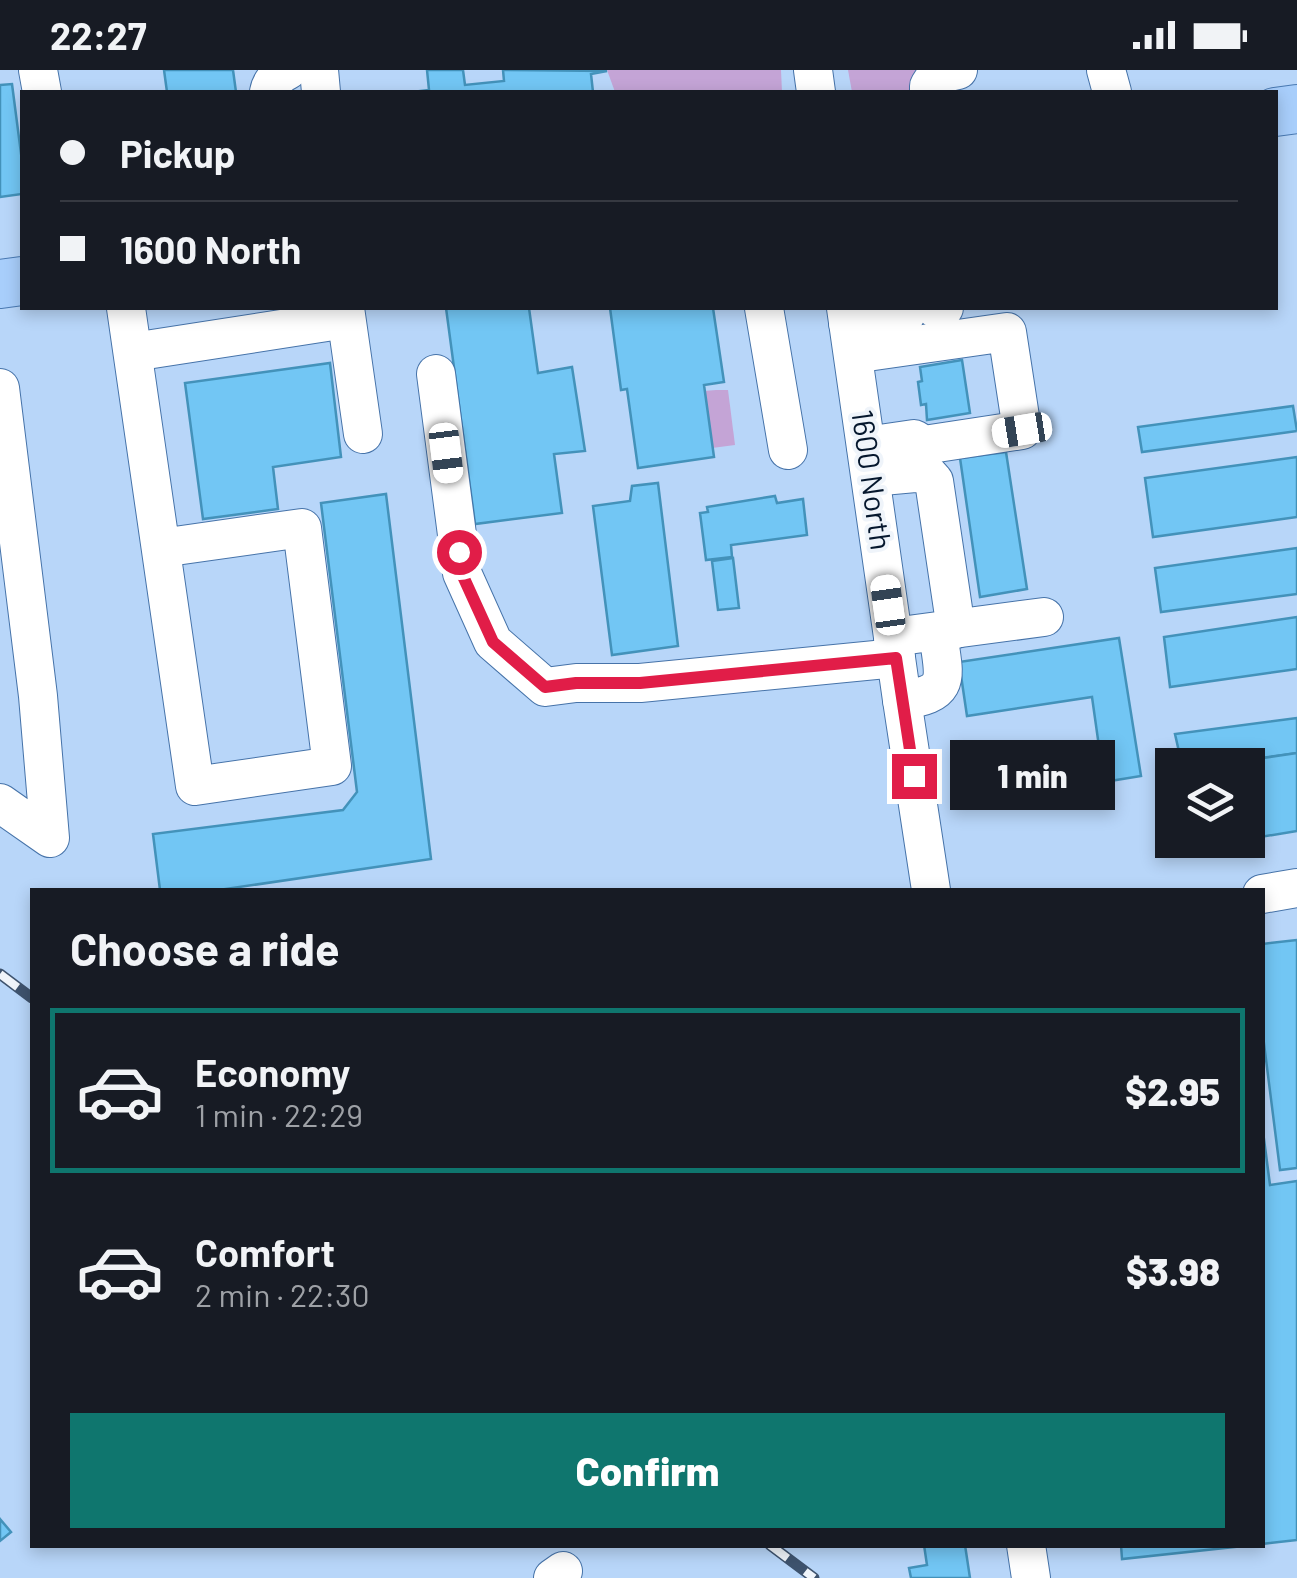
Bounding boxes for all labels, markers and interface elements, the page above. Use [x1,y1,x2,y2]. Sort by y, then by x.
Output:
text: 22:27 [50,12,147,58]
text: Pickup [120,130,235,176]
text: 1600 North [120,226,301,272]
street label: 1600 North [845,407,901,552]
car [990,410,1054,450]
car [427,421,465,485]
route start [437,530,482,575]
car [869,573,907,637]
callout: 1 min [949,741,1114,811]
map controls [1155,748,1265,858]
button: layers [1155,748,1265,858]
route end [892,754,937,799]
text: 1 min [997,756,1068,794]
text: Choose a ride [70,921,340,975]
icon: car [75,1046,165,1136]
text: Economy [195,1049,350,1095]
text: $2.95 [1125,1068,1220,1114]
text: 1 min · 22:29 [195,1095,363,1133]
icon: car [75,1226,165,1316]
text: Comfort [195,1229,335,1275]
text: $3.98 [1126,1248,1220,1294]
text: 2 min · 22:30 [195,1275,370,1313]
button: Confirm [70,1413,1225,1528]

